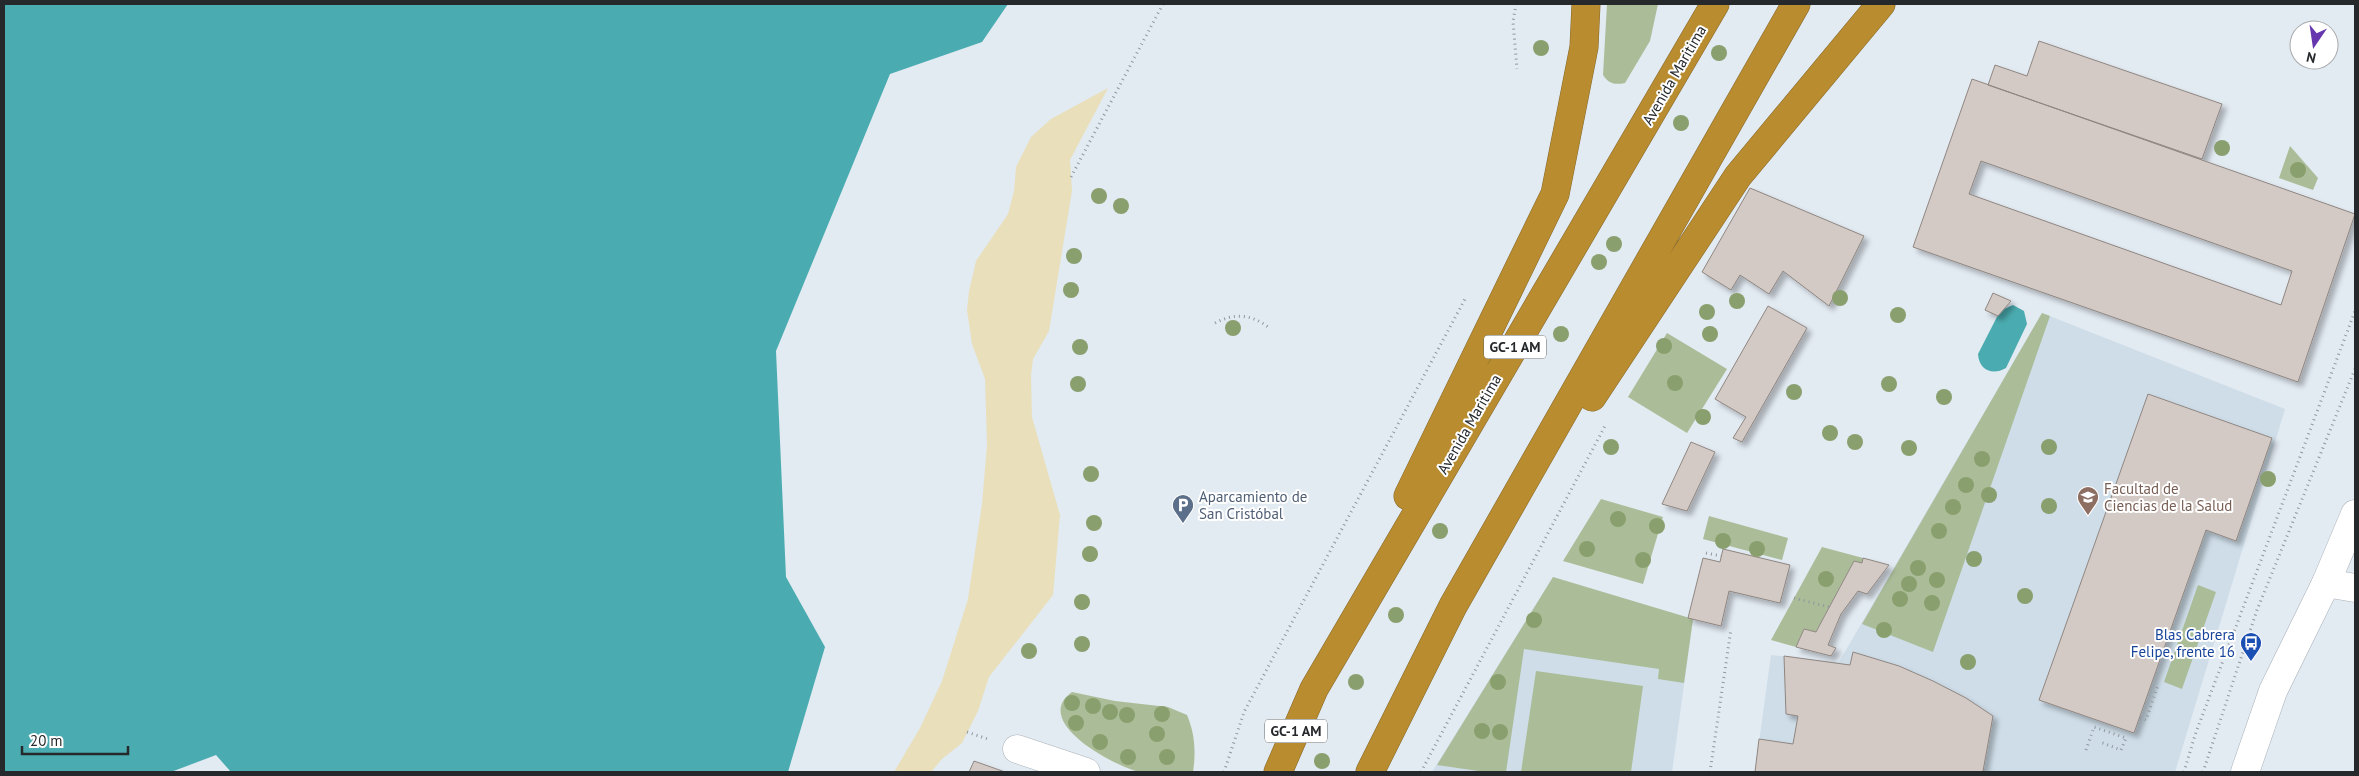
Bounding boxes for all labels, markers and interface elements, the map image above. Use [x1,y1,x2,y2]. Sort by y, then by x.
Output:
north arrow [2289,20,2339,70]
street label: Avenida Maritima [1638,22,1710,128]
text: N [2305,48,2318,67]
road number: GC-1 AM [1484,336,1546,358]
street label: Avenida Maritima [1433,371,1505,477]
place label: Facultad de Ciencias de la Salud [2104,479,2232,515]
school or university icon: Facultad de Ciencias de la Salud [2076,485,2100,516]
place label: Aparcamiento de San Cristóbal [1199,487,1307,523]
parking icon: Aparcamiento de San Cristóbal [1171,493,1195,524]
place label: Blas Cabrera Felipe, frente 16 [2131,625,2235,661]
bus stop icon: Blas Cabrera Felipe, frente 16 [2239,631,2263,662]
road number: GC-1 AM [1265,719,1327,742]
scale bar [22,724,129,756]
text: 20 m [30,731,63,750]

